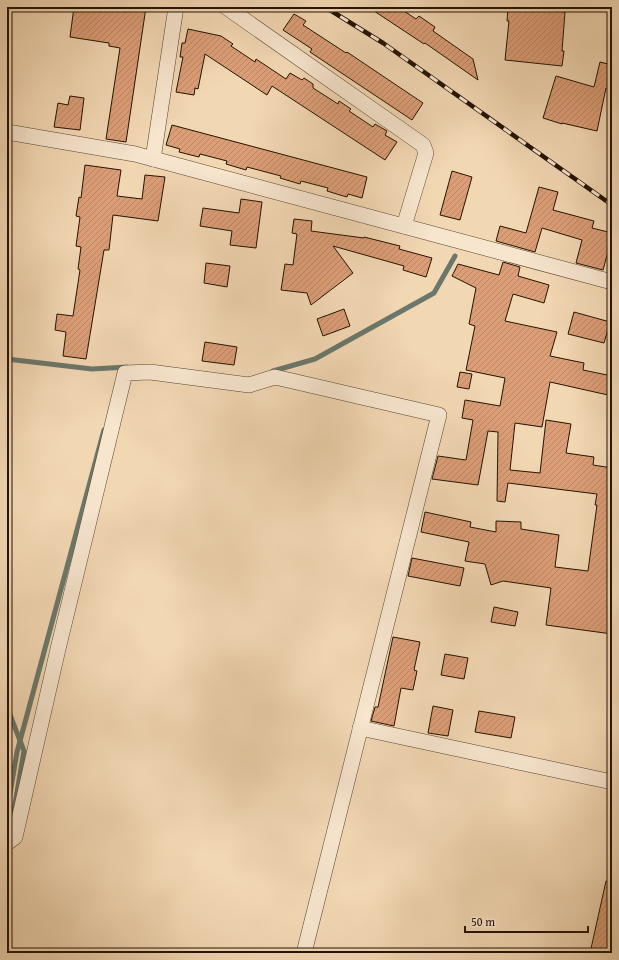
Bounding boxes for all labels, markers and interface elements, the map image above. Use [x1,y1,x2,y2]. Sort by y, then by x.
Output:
scale bar [465,908,588,934]
text: 50 m [471,913,495,930]

